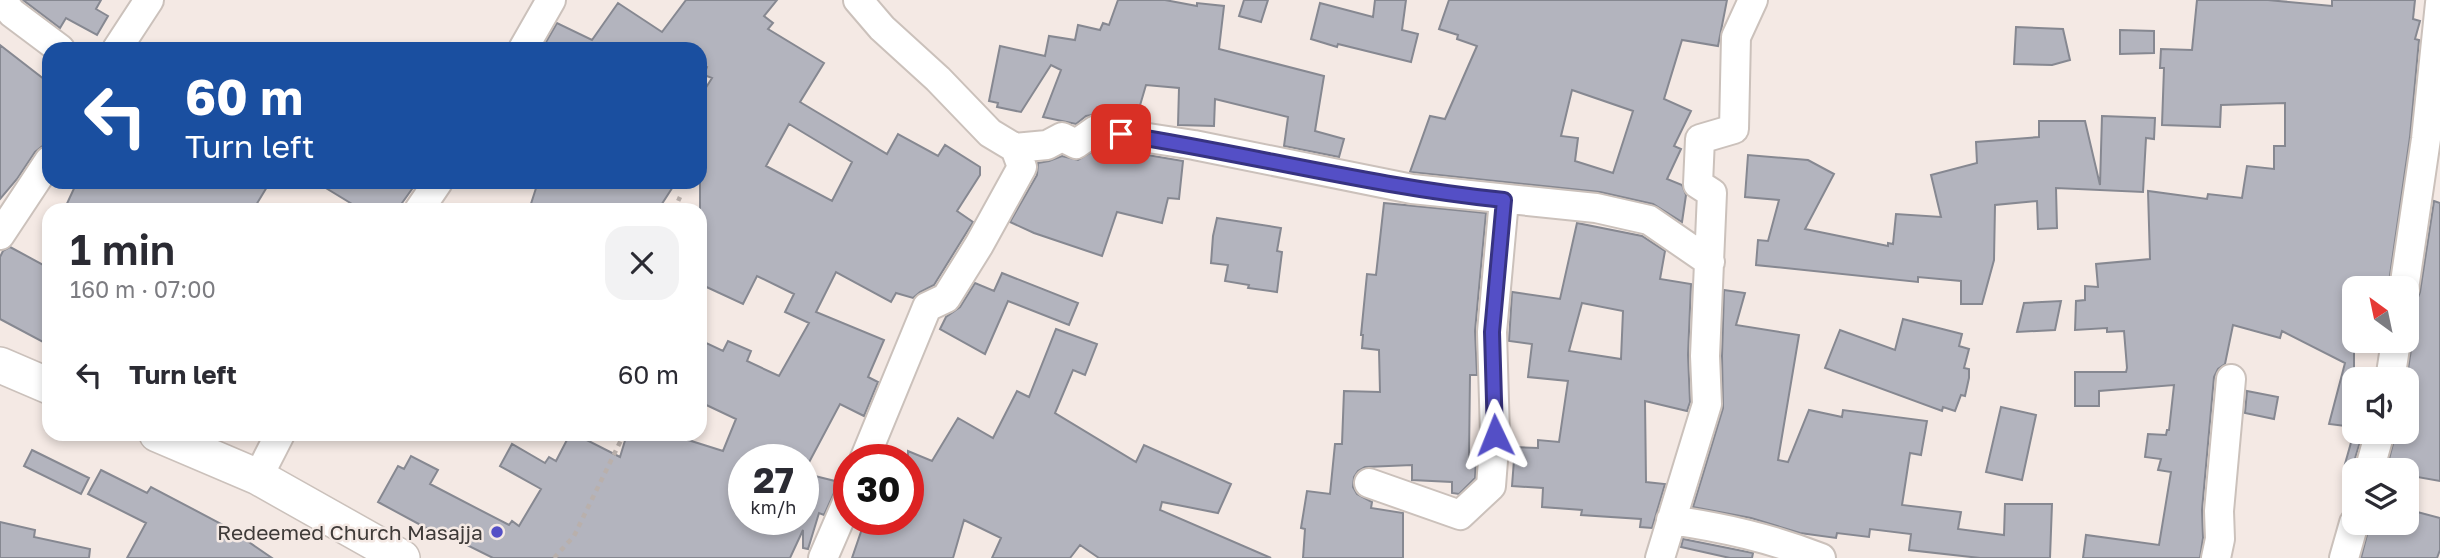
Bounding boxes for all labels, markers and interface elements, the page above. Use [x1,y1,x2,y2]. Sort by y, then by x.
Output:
text: 60 m [185,67,303,126]
icon: left [70,70,161,161]
pin [1091,104,1151,164]
icon: arrive [1102,115,1140,153]
text: Turn left [185,127,314,165]
text: 1 min [70,224,175,274]
button: close [605,226,679,300]
text: 160 m · 07:00 [70,275,216,303]
north arrow [2342,276,2418,354]
map controls [2342,276,2419,535]
icon: left [70,356,108,394]
text: Turn left [129,359,237,390]
text: 60 m [618,359,679,390]
button: sound [2342,367,2419,444]
position arrow [1458,398,1532,472]
speed limit sign: 30 [833,444,924,535]
button: layers [2342,458,2419,535]
text: 27 [753,459,794,501]
text: km/h [751,496,796,518]
place label: Redeemed Church Masajja [217,519,483,545]
marker: Redeemed Church Masajja [489,524,505,540]

